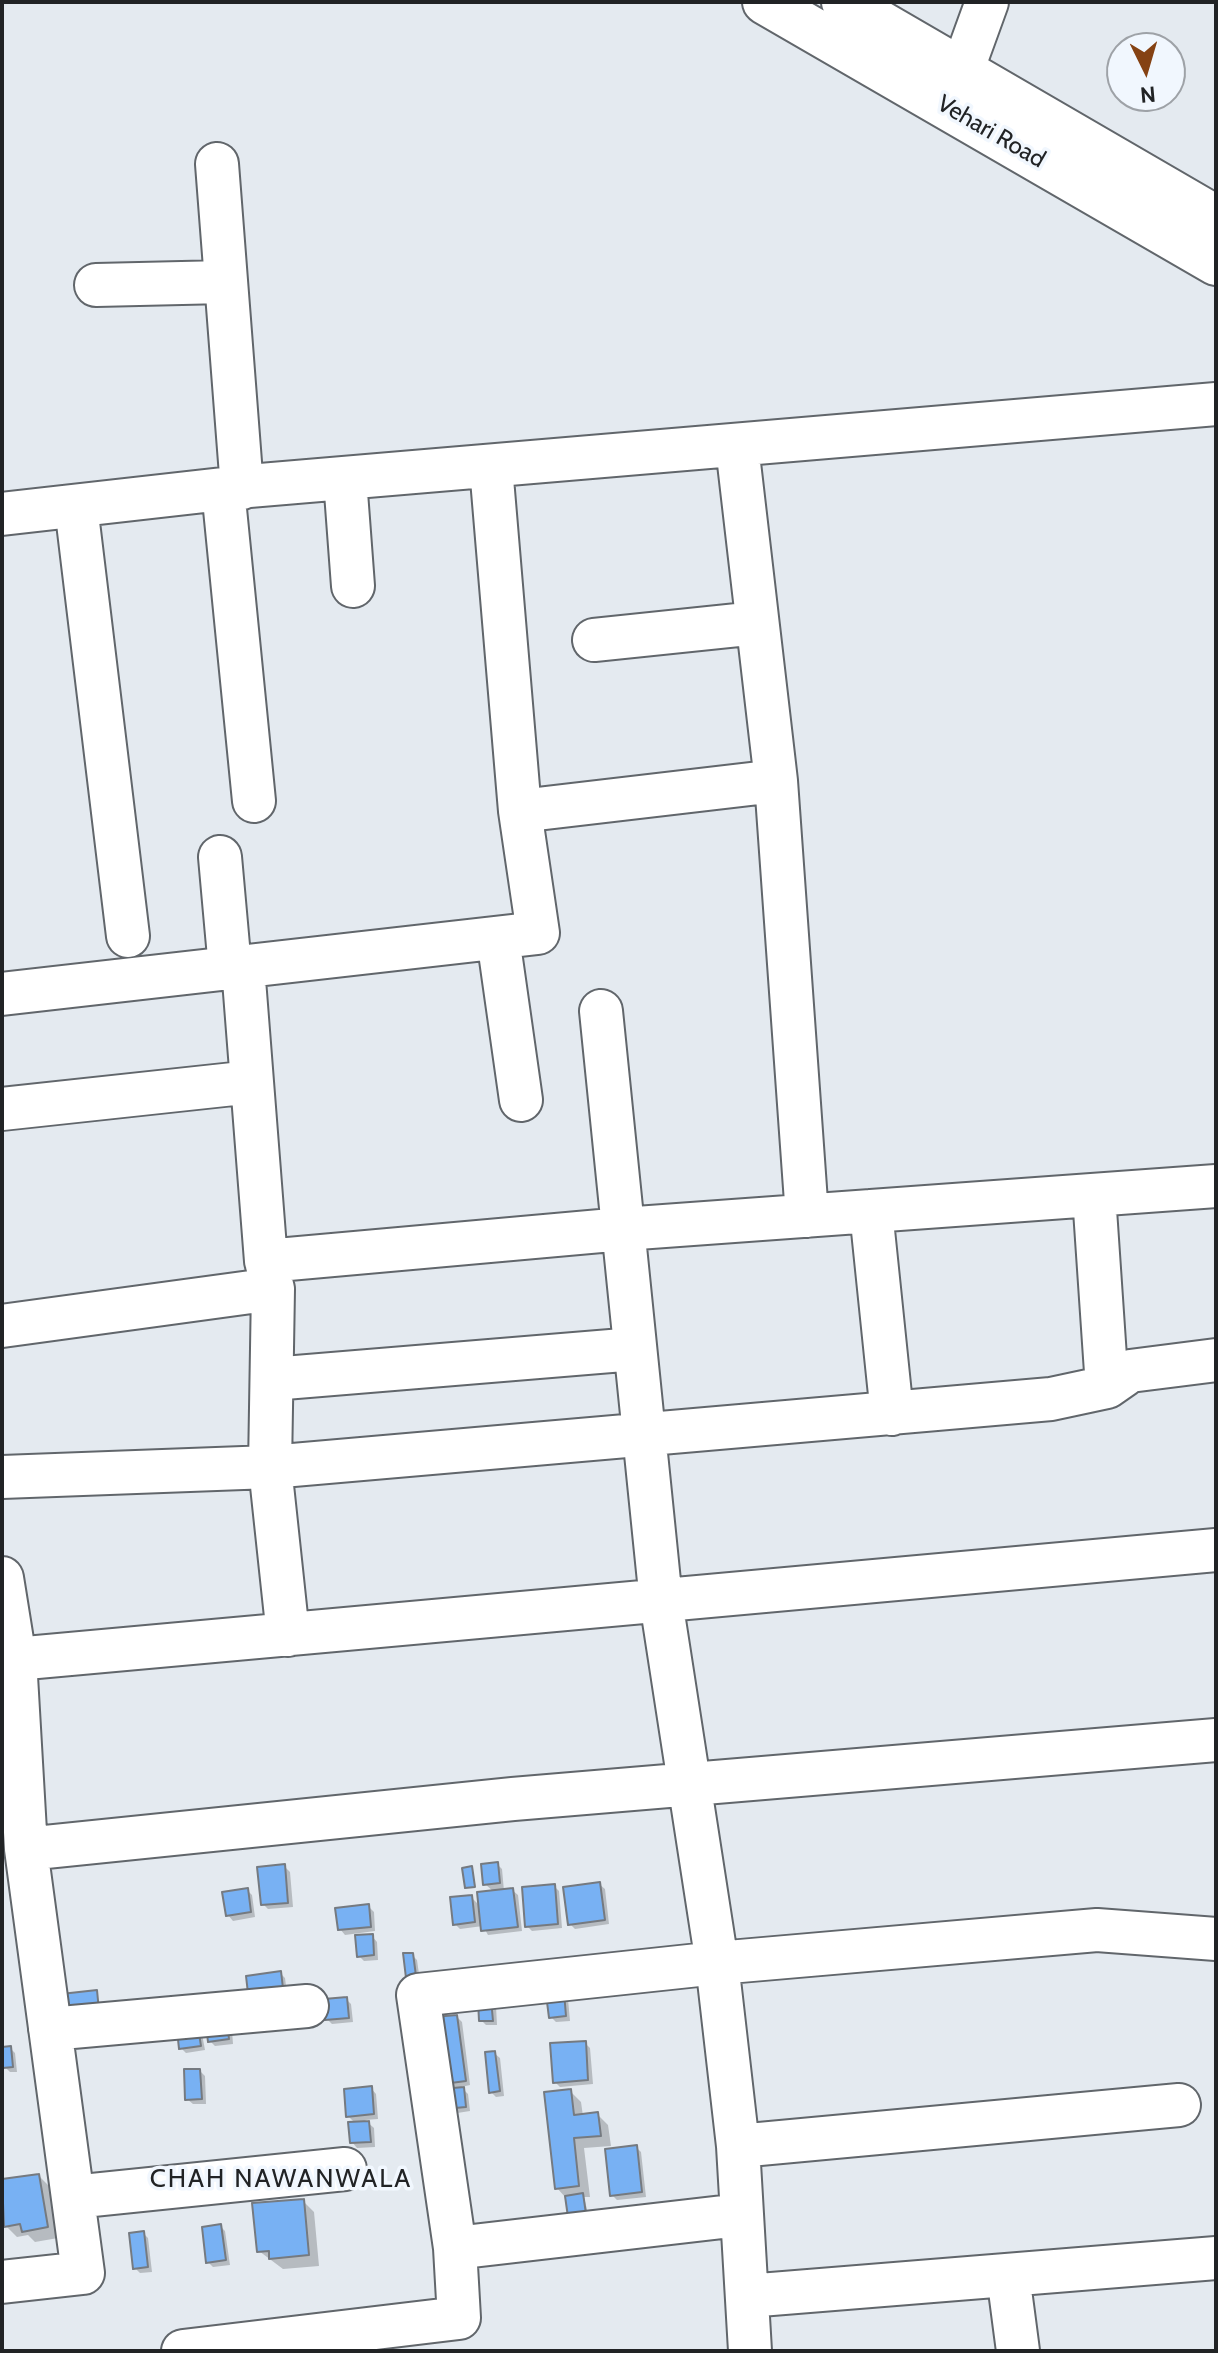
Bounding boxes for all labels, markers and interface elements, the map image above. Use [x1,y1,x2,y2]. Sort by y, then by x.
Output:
north arrow [1106,32,1186,112]
text: N [1139,80,1157,109]
street label: Vehari Road [932,89,1050,175]
district label: CHAH NAWANWALA [150,2163,412,2195]

